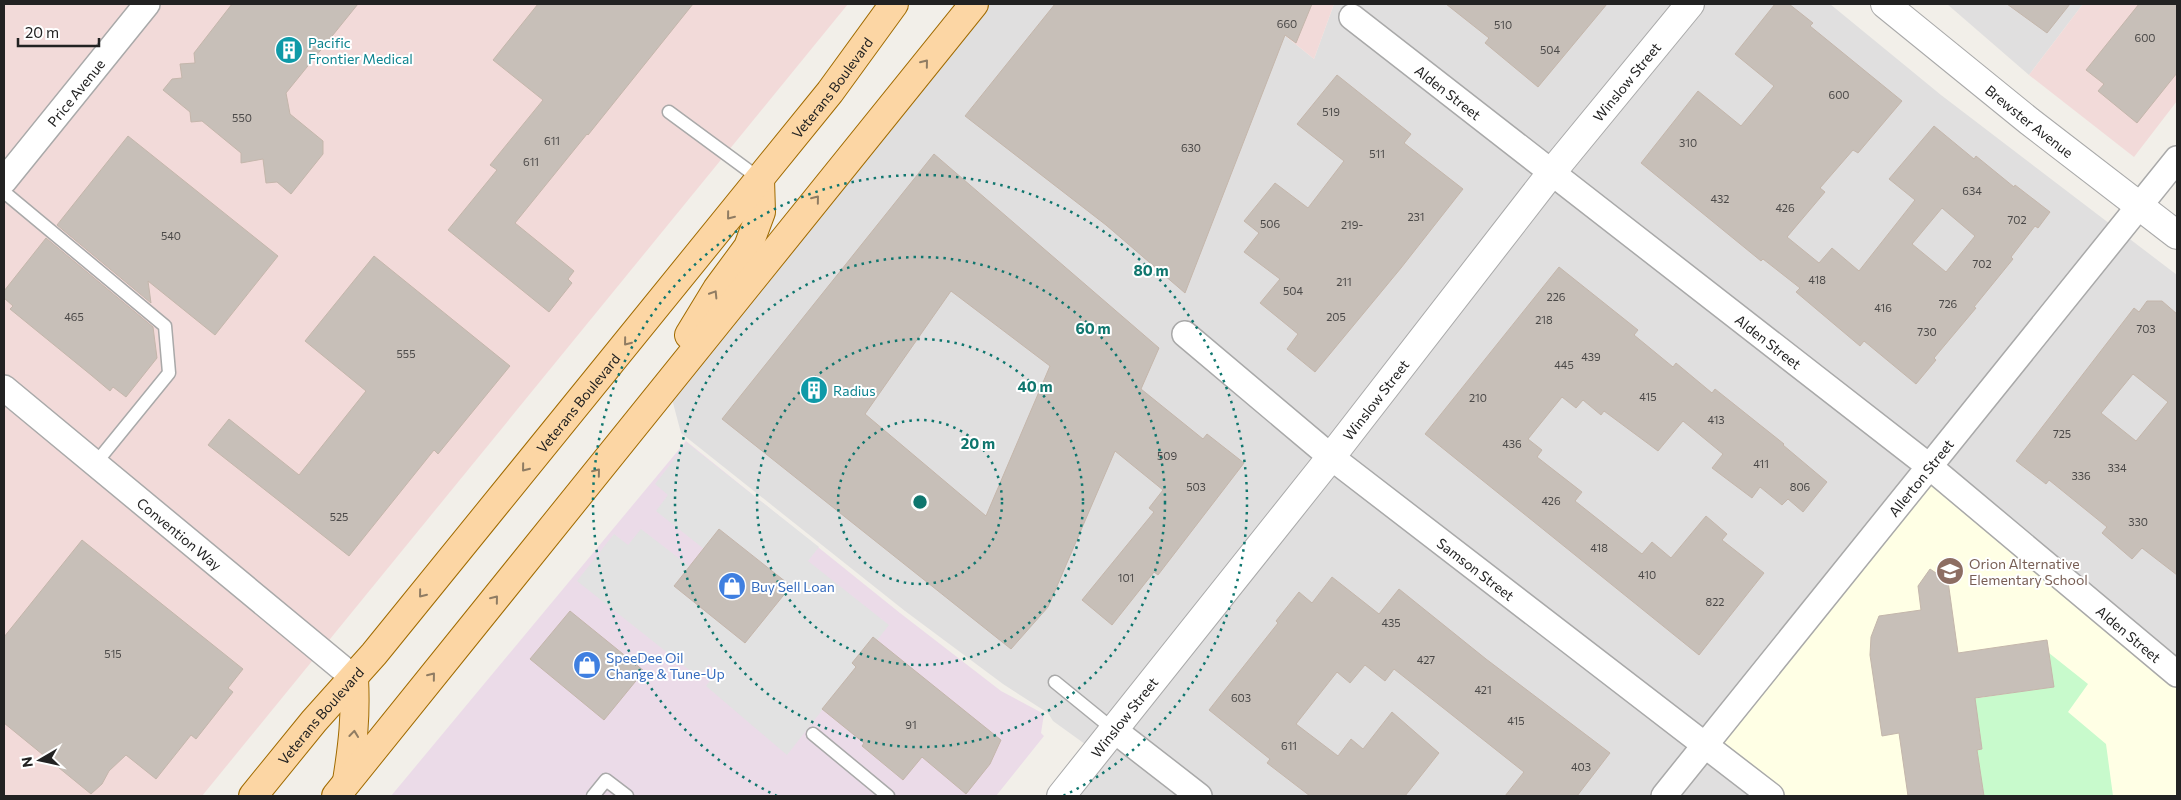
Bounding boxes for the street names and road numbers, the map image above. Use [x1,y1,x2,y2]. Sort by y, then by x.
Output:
street label: Veterans Boulevard [788,34,876,141]
street label: Winslow Street [1589,38,1664,125]
street label: Price Avenue [43,55,108,129]
street label: Alden Street [1412,61,1485,123]
street label: Brewster Avenue [1982,81,2077,161]
street label: Alden Street [1732,310,1805,373]
street label: Veterans Boulevard [533,350,623,456]
street label: Winslow Street [1339,356,1412,443]
street label: Allerton Street [1884,435,1957,519]
street label: Convention Way [134,494,225,573]
street label: Samson Street [1434,534,1518,604]
street label: Alden Street [2093,602,2165,666]
street label: Veterans Boulevard [274,663,367,768]
street label: Winslow Street [1087,673,1161,760]

